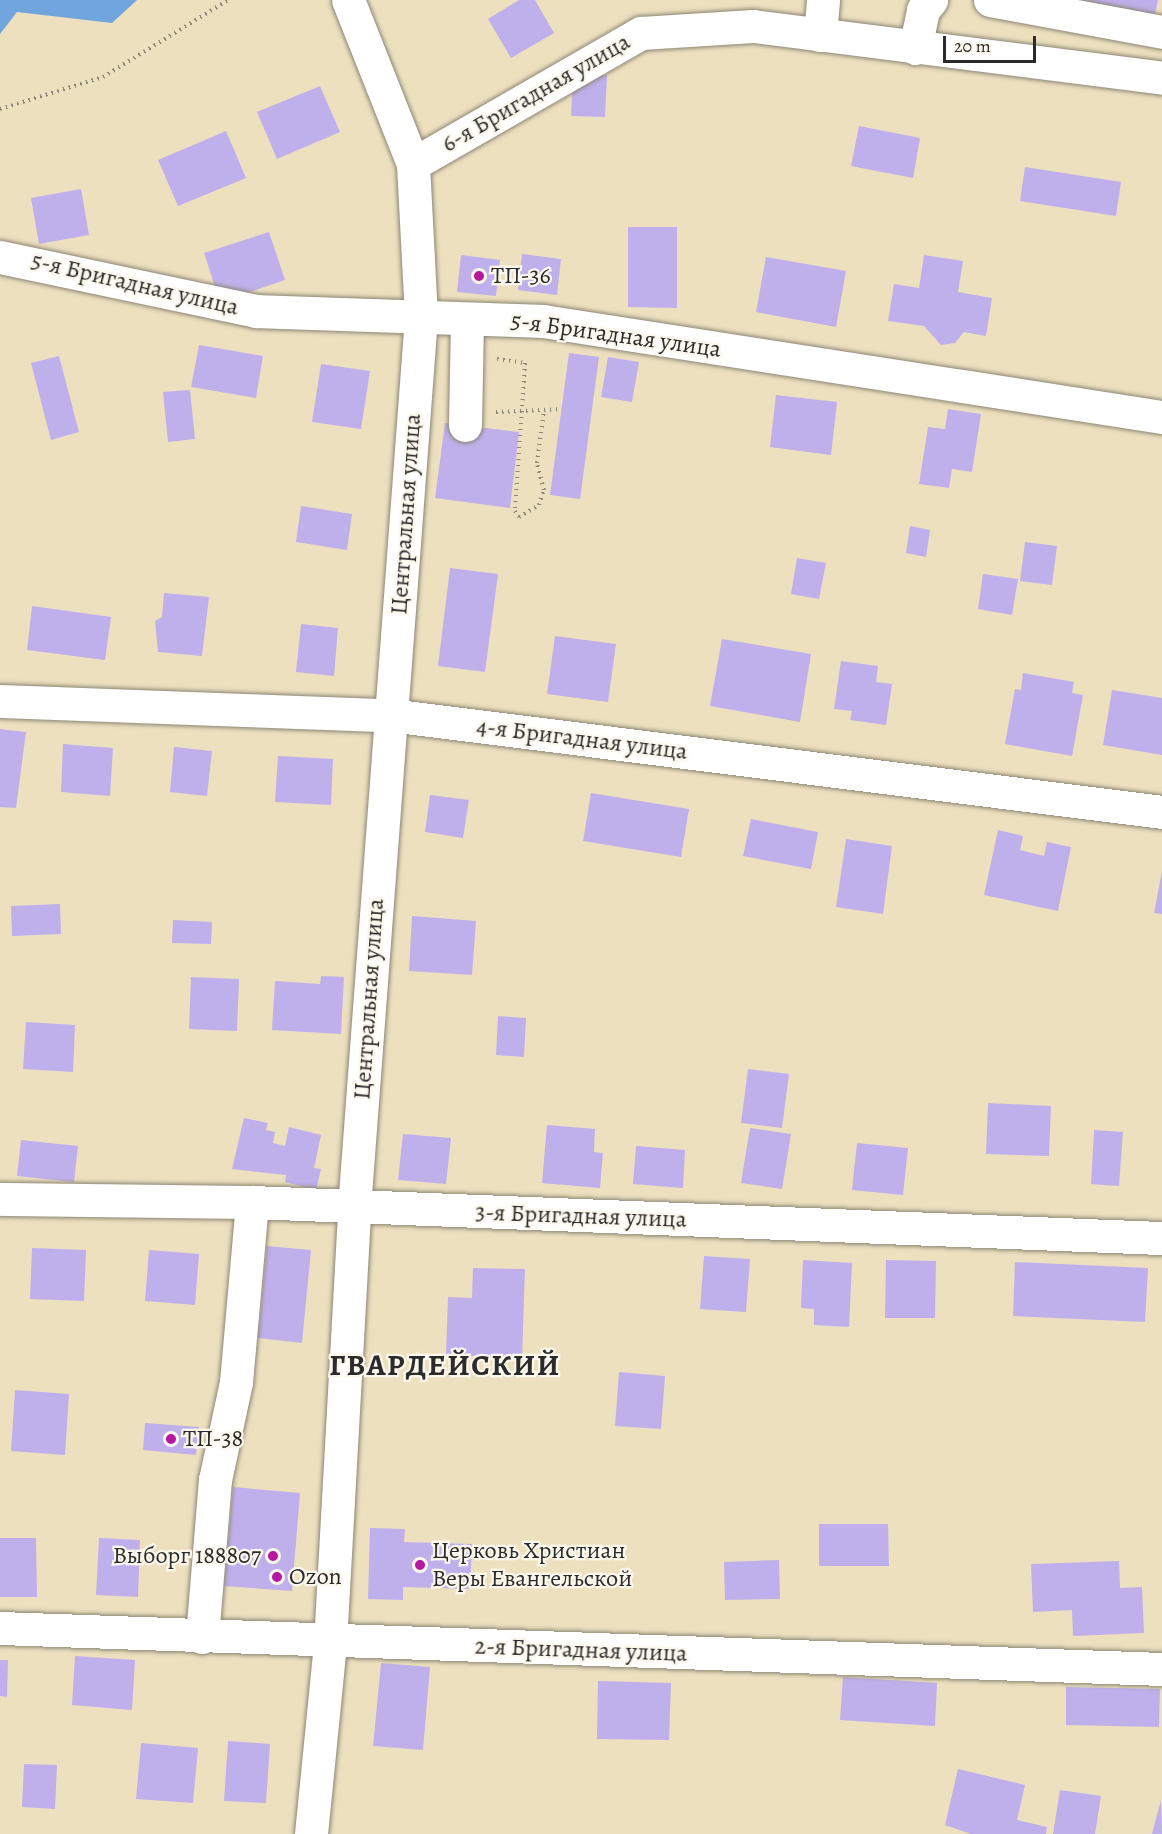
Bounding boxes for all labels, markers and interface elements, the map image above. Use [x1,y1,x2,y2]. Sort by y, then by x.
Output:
scale bar [946,24,1039,62]
street label: 6-я Бригадная улица [437,27,635,159]
text: 20 m [954,34,991,58]
street label: 5-я Бригадная улица [29,246,241,322]
place label: ТП-36 [491,262,551,290]
marker: ТП-36 [472,269,486,283]
street label: 5-я Бригадная улица [509,306,723,364]
street label: Центральная улица [385,413,427,615]
street label: 4-я Бригадная улица [475,712,689,766]
street label: Центральная улица [348,898,390,1100]
street label: 3-я Бригадная улица [475,1198,687,1234]
district label: ГВАРДЕЙСКИЙ [329,1347,561,1383]
place label: ТП-38 [183,1425,243,1453]
marker: ТП-38 [164,1432,178,1446]
place label: Церковь Христиан Веры Евангельской [432,1537,632,1593]
place label: Выборг 188807 [113,1542,261,1570]
marker: Выборг 188807 [266,1549,280,1563]
marker: Церковь Христиан Веры Евангельской [413,1558,427,1572]
place label: Ozon [289,1563,342,1591]
marker: Ozon [270,1570,284,1584]
street label: 2-я Бригадная улица [474,1632,688,1668]

